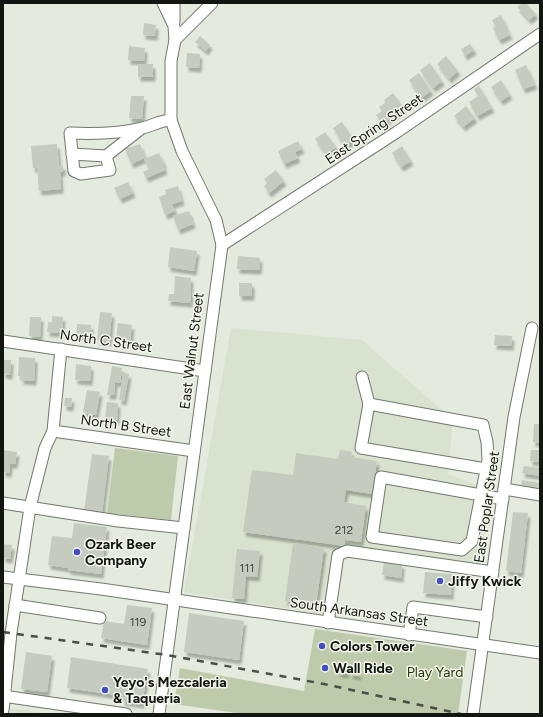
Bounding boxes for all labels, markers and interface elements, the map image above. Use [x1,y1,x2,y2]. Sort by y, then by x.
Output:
street label: East Spring Street [322,90,426,168]
street label: East Walnut Street [176,292,208,410]
street label: North C Street [59,326,153,356]
street label: North B Street [80,411,172,441]
street label: East Poplar Street [471,450,503,564]
house number: 212 [335,523,353,537]
place label: Ozark Beer Company [85,536,156,569]
marker: Ozark Beer Company [72,547,82,557]
house number: 111 [240,561,254,575]
place label: Jiffy Kwick [448,573,522,590]
marker: Jiffy Kwick [435,576,445,586]
street label: South Arkansas Street [289,594,429,630]
house number: 119 [130,615,147,629]
place label: Colors Tower [330,638,415,655]
marker: Colors Tower [317,641,327,651]
place label: Wall Ride [333,660,393,677]
marker: Wall Ride [320,663,330,673]
park label: Play Yard [407,664,463,681]
place label: Yeyo's Mezcaleria & Taqueria [113,674,227,707]
marker: Yeyo's Mezcaleria & Taqueria [100,685,110,695]

